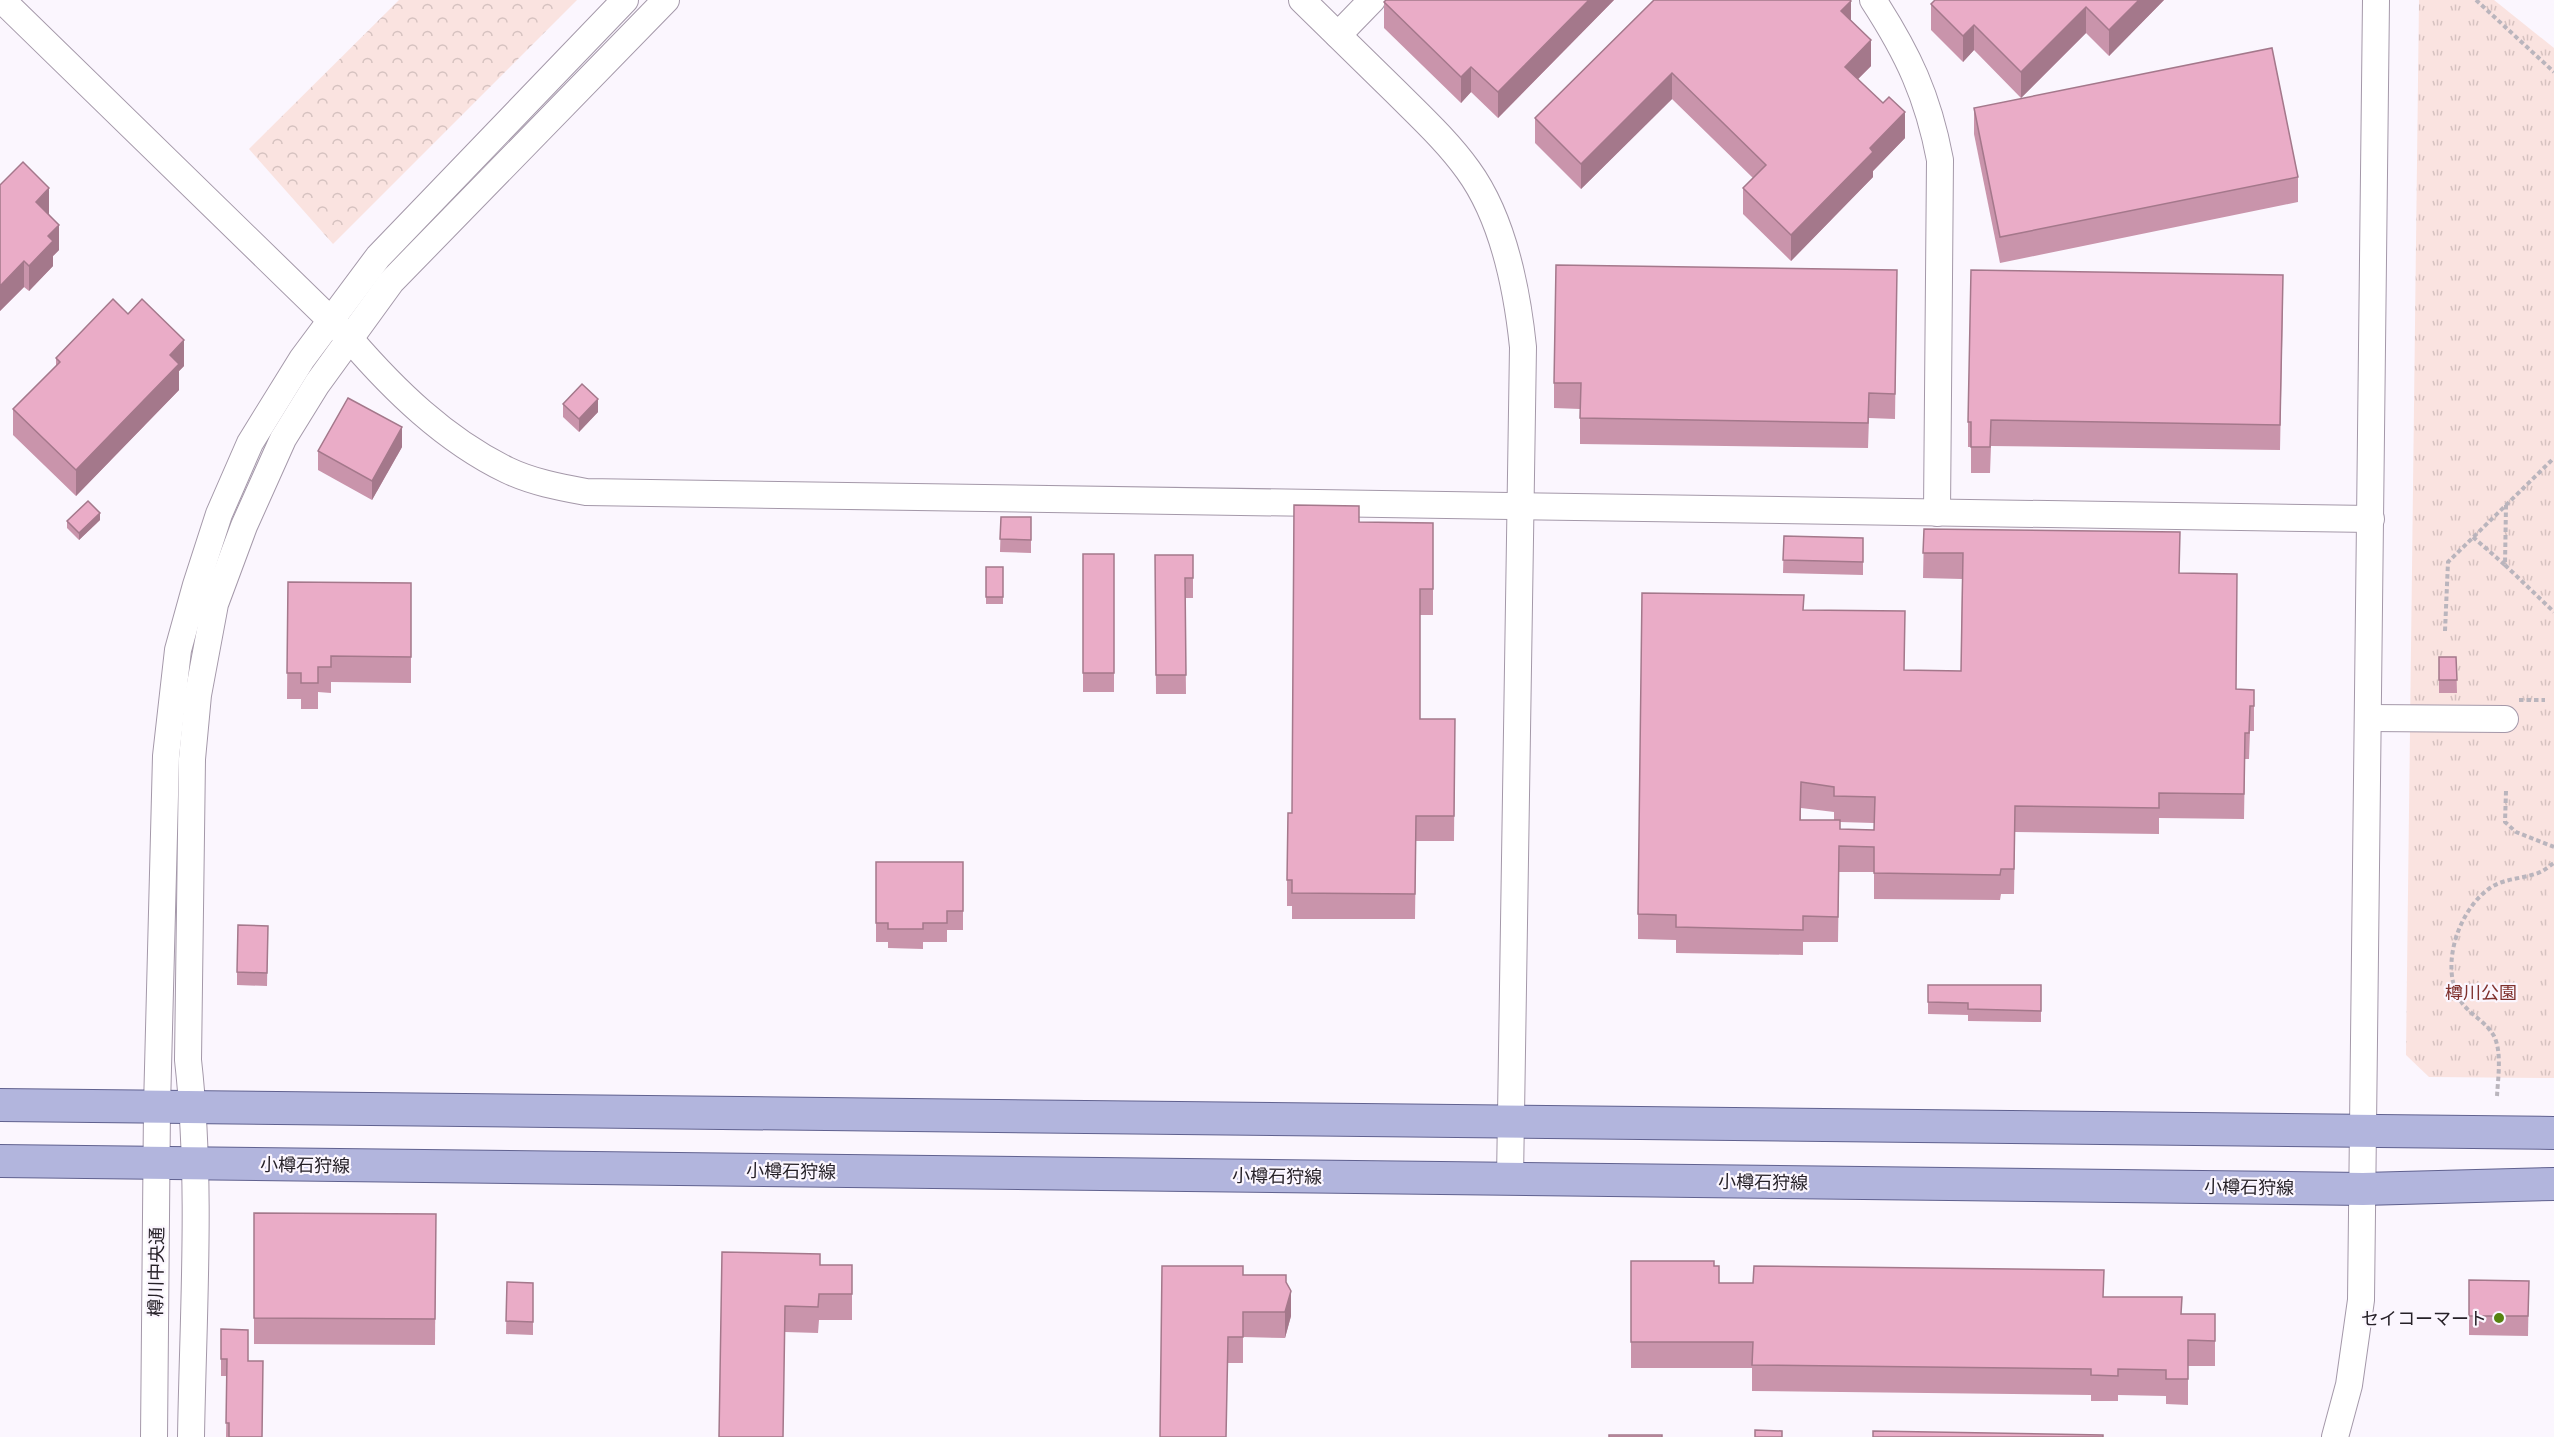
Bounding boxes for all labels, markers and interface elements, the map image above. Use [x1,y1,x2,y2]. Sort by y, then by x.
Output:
park label: 樽川公園 [2445,981,2517,1004]
street label: 小樽石狩線 [260,1153,350,1177]
street label: 小樽石狩線 [746,1159,836,1183]
street label: 小樽石狩線 [1232,1164,1322,1188]
street label: 小樽石狩線 [1718,1170,1808,1194]
street label: 小樽石狩線 [2204,1175,2294,1199]
street label: 樽川中央通 [144,1227,168,1317]
place label: セイコーマート [2361,1307,2487,1330]
marker: セイコーマート [2492,1311,2506,1325]

